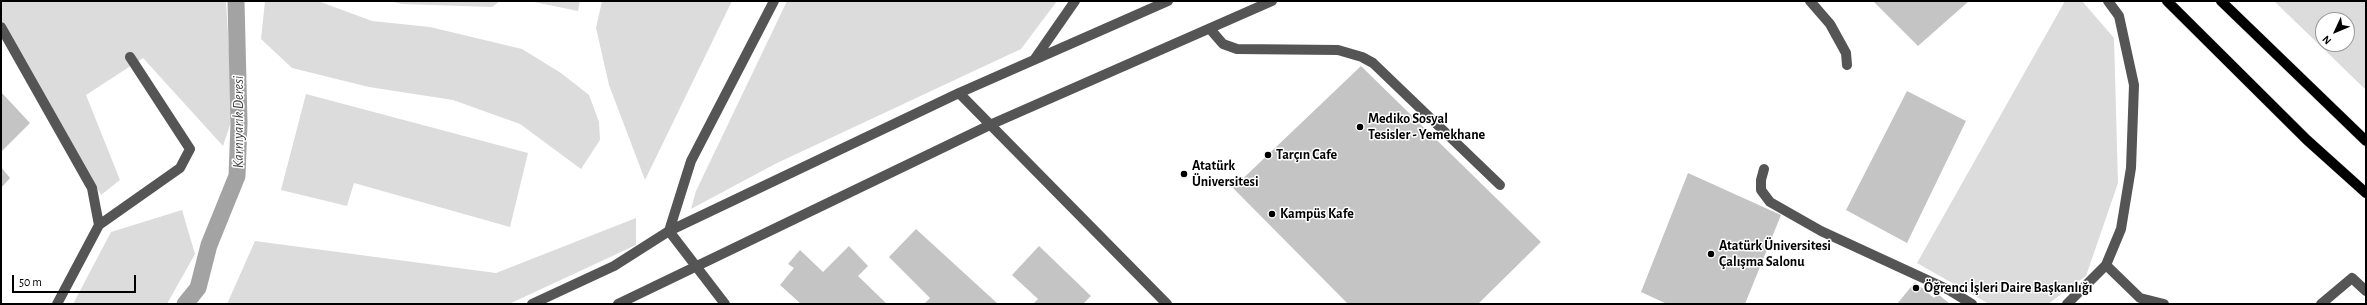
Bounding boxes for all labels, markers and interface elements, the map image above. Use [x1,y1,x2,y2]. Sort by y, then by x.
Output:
north arrow [2315,12,2355,52]
text: N [2320,33,2333,47]
water label: Karnıyarık Deresi [229,76,247,168]
place label: Mediko Sosyal Tesisler - Yemekhane [1368,111,1485,144]
marker: Mediko Sosyal Tesisler - Yemekhane [1355,122,1365,132]
place label: Tarçın Cafe [1276,147,1337,163]
marker: Tarçın Cafe [1263,150,1273,160]
place label: Atatürk Üniversitesi [1192,158,1259,190]
marker: Atatürk Üniversitesi [1179,169,1189,179]
place label: Kampüs Kafe [1280,206,1354,222]
marker: Kampüs Kafe [1267,209,1277,219]
place label: Atatürk Üniversitesi Çalışma Salonu [1719,238,1831,270]
marker: Atatürk Üniversitesi Çalışma Salonu [1706,249,1716,259]
scale bar [14,267,138,293]
text: 50 m [19,276,42,288]
place label: Öğrenci İşleri Daire Başkanlığı [1924,280,2092,296]
marker: Öğrenci İşleri Daire Başkanlığı [1911,283,1921,293]

